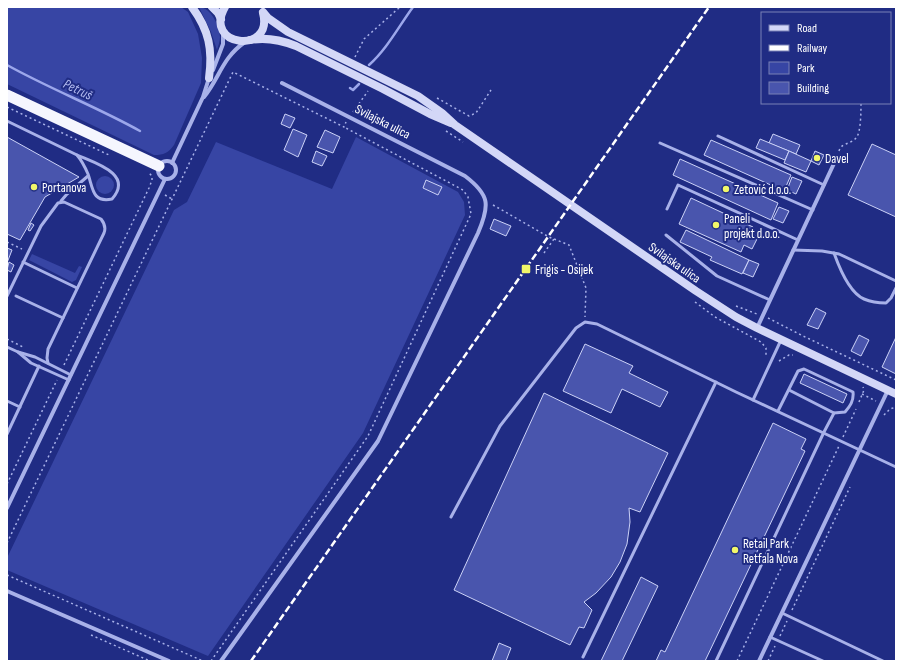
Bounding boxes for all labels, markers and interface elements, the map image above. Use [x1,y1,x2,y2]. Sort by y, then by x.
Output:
legend [761,12,891,104]
text: Road [797,21,817,36]
text: Railway [797,41,828,56]
text: Park [797,61,815,76]
water label: Petruš [61,75,95,104]
text: Building [797,81,829,96]
street label: Svilajska ulica [352,101,413,143]
place label: Davel [825,151,849,167]
marker: Davel [812,153,822,163]
place label: Portanova [42,180,86,196]
marker: Portanova [29,182,39,192]
place label: Zetović d.o.o. [734,182,791,198]
marker: Zetović d.o.o. [721,184,731,194]
place label: Paneli projekt d.o.o. [724,211,780,242]
marker: Paneli projekt d.o.o. [711,220,721,230]
street label: Svilajska ulica [645,239,704,287]
place label: Frigis - Osijek [535,262,593,278]
marker: Frigis - Osijek [520,263,532,275]
place label: Retail Park Retfala Nova [743,536,798,567]
marker: Retail Park Retfala Nova [730,545,740,555]

